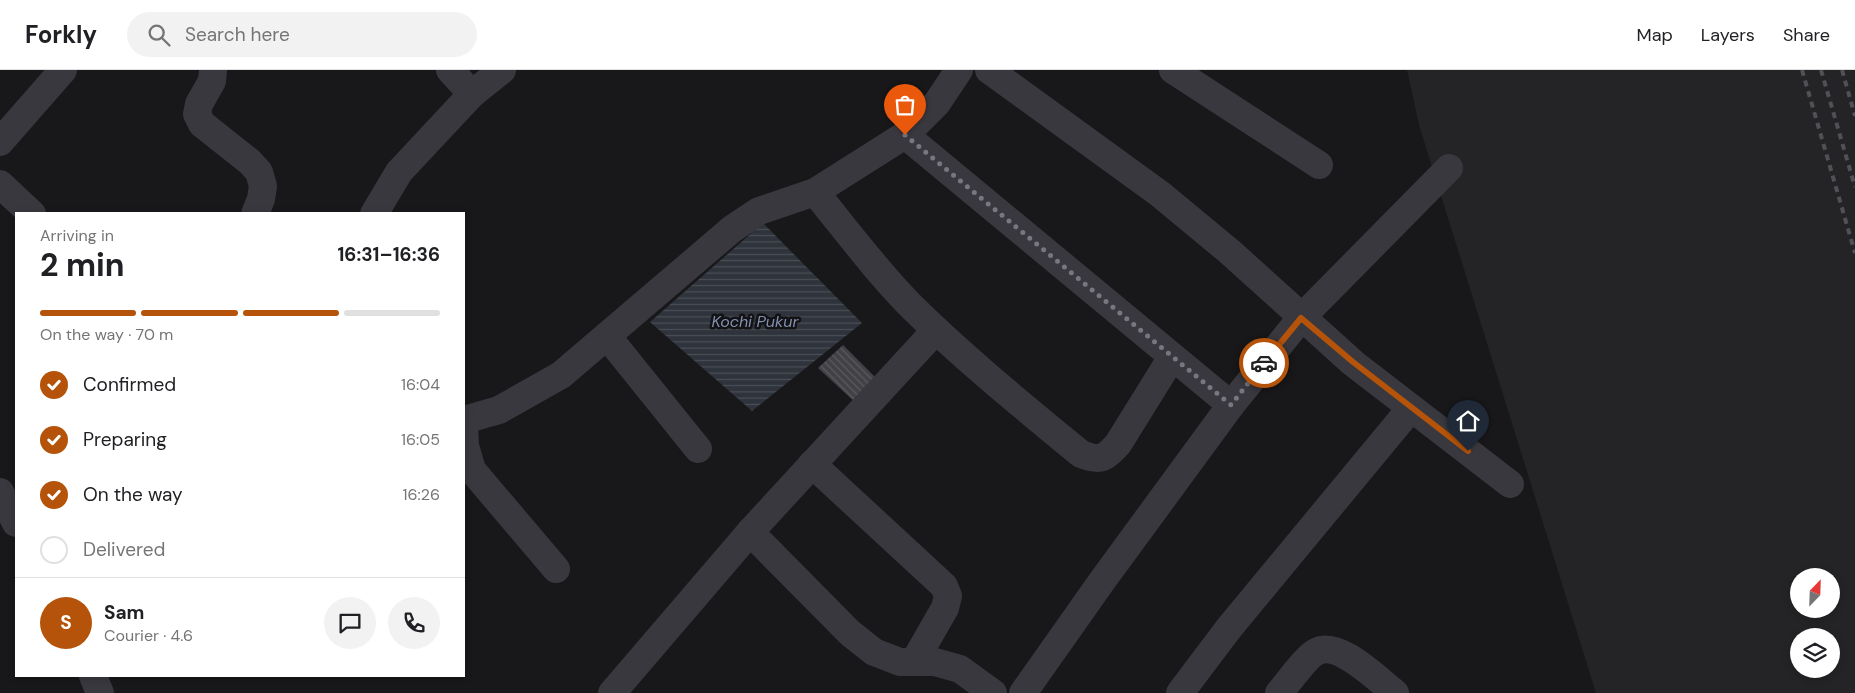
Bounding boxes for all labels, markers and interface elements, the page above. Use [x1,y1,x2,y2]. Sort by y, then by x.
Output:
search box [127,12,477,57]
text: Forkly [25,19,97,50]
icon: search [145,21,173,49]
text: Search here [185,22,290,47]
text: Map [1637,23,1673,47]
text: Layers [1701,23,1755,47]
text: Share [1783,23,1830,47]
pin [884,84,926,135]
icon: bag [891,91,919,119]
text: Arriving in [40,225,114,246]
text: 16:31–16:36 [337,242,440,267]
text: 2 min [40,244,125,286]
water label: Kochi Pukur [712,311,799,332]
text: On the way · 70 m [40,324,173,345]
courier [1239,338,1289,388]
icon: car [1250,349,1278,377]
icon: check [40,371,68,399]
text: Confirmed [83,372,176,397]
text: 16:04 [401,374,440,395]
pin [1447,400,1489,451]
icon: home [1454,407,1482,435]
icon: check [40,426,68,454]
text: Preparing [83,427,167,452]
text: 16:05 [401,429,440,450]
icon: check [40,481,68,509]
text: On the way [83,482,183,507]
text: 16:26 [402,484,440,505]
text: Delivered [83,537,165,562]
north arrow [1790,568,1840,618]
map controls [1790,568,1840,678]
button: chat [324,597,376,649]
button: phone [388,597,440,649]
text: Sam [104,600,145,625]
text: S [60,610,72,635]
text: Courier · 4.6 [104,625,193,646]
button: layers [1790,628,1840,678]

